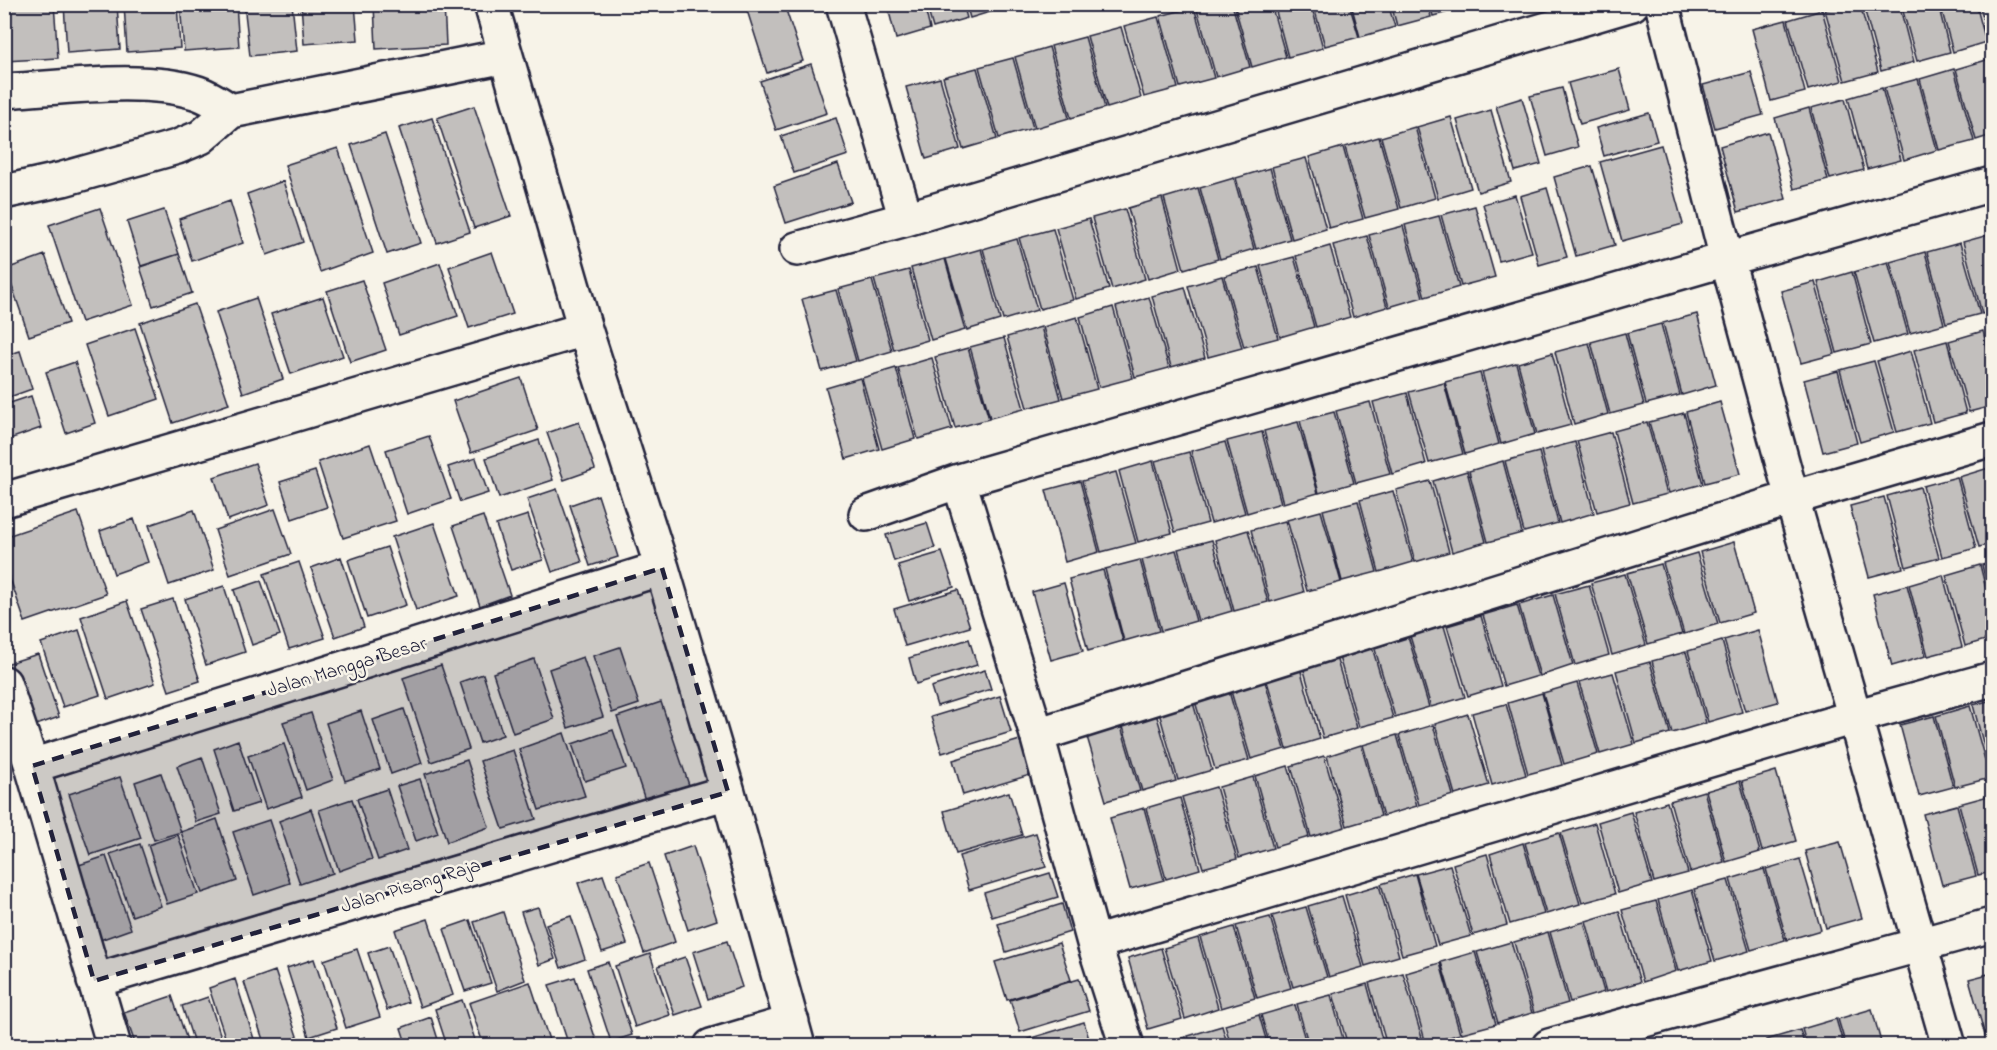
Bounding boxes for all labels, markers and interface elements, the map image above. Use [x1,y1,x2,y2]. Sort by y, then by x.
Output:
street label: Jalan Mangga Besar [263,630,432,707]
street label: Jalan Pisang Raja [337,852,485,923]

